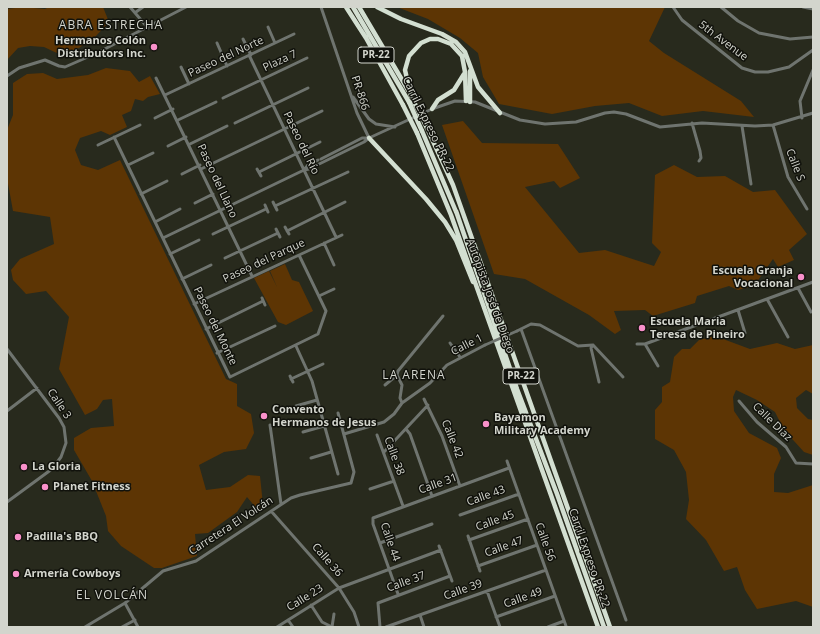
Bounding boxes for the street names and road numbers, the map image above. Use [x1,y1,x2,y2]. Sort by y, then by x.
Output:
street label: 5th Avenue [696,18,750,64]
street label: Paseo del Norte [186,34,266,80]
street label: Plaza 7 [261,47,299,75]
road number: PR-22 [358,47,394,63]
street label: PR-866 [348,74,372,112]
street label: Carril Expreso PR-22 [399,74,457,174]
street label: Paseo del Río [280,109,322,177]
street label: Paseo del Llano [194,142,240,220]
street label: Calle S [783,147,807,183]
street label: Paseo del Parque [221,236,307,286]
street label: Autopista José de Diego [463,237,517,355]
street label: Paseo del Monte [190,285,240,367]
street label: Calle 1 [449,331,485,359]
road number: PR-22 [503,368,539,384]
street label: Calle 3 [44,386,74,422]
street label: Calle Díaz [750,400,794,444]
street label: Calle 42 [438,418,466,460]
street label: Calle 38 [381,435,407,477]
street label: Calle 31 [417,471,459,497]
street label: Calle 43 [465,483,507,509]
street label: Carretera El Volcán [186,494,276,558]
street label: Carril Expreso PR-22 [566,507,612,609]
street label: Calle 45 [474,508,516,534]
street label: Calle 44 [377,521,403,563]
street label: Calle 56 [532,521,558,563]
street label: Calle 47 [483,534,525,560]
street label: Calle 36 [309,540,345,580]
street label: Calle 37 [385,569,427,595]
street label: Calle 39 [442,577,484,603]
street label: Calle 23 [284,582,326,614]
street label: Calle 49 [502,585,544,611]

